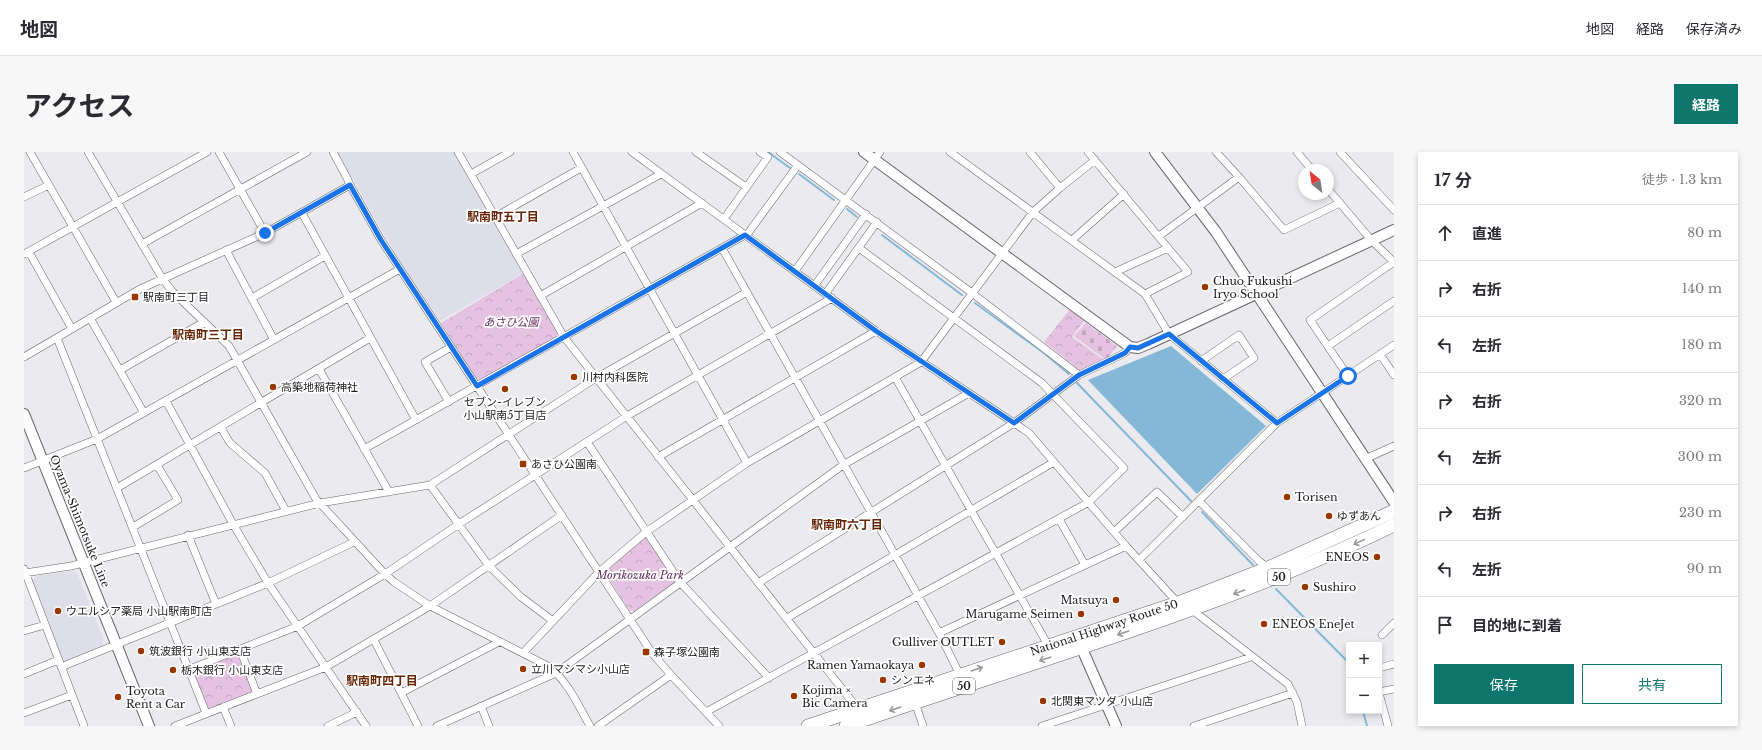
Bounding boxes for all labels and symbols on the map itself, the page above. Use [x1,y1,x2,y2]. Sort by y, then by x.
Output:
north arrow [1298,164,1334,200]
district label: 駅南町五丁目 [467,209,539,224]
route end [256,224,274,242]
place label: Chuo Fukushi Iryo School [1213,274,1293,301]
marker: Chuo Fukushi Iryo School [1200,282,1210,292]
place label: 駅南町三丁目 [143,290,209,304]
marker: 駅南町三丁目 [130,292,140,302]
park label: あさひ公園 [484,315,540,329]
district label: 駅南町三丁目 [172,327,244,342]
route start [1339,367,1357,385]
place label: 川村内科医院 [582,370,648,384]
marker: 川村内科医院 [569,372,579,382]
place label: 高築地稲荷神社 [281,380,358,394]
marker: 高築地稲荷神社 [268,382,278,392]
marker: セブン-イレブン 小山駅南5丁目店 [500,384,510,394]
place label: セブン-イレブン 小山駅南5丁目店 [463,395,547,422]
street label: Oyama-Shimotsuke Line [47,453,113,589]
place label: あさひ公園南 [531,457,597,471]
marker: あさひ公園南 [518,459,528,469]
place label: Torisen [1295,490,1338,504]
marker: Torisen [1282,492,1292,502]
place label: ゆずあん [1337,509,1381,523]
marker: ゆずあん [1324,511,1334,521]
district label: 駅南町六丁目 [811,517,883,532]
one-way arrow [1353,539,1365,546]
place label: ENEOS [1326,550,1369,564]
marker: ENEOS [1372,552,1382,562]
park label: Morikozuka Park [595,568,684,582]
road number: 50 [1268,569,1290,585]
place label: Sushiro [1313,580,1356,594]
marker: Sushiro [1300,582,1310,592]
one-way arrow [1232,589,1245,596]
place label: Matsuya [1060,593,1109,607]
marker: Matsuya [1111,595,1121,605]
street label: National Highway Route 50 [1028,596,1180,659]
place label: ウエルシア薬局 小山駅南町店 [66,604,212,618]
marker: ウエルシア薬局 小山駅南町店 [53,606,63,616]
place label: Marugame Seimen [966,607,1073,621]
marker: Marugame Seimen [1076,609,1086,619]
place label: ENEOS EneJet [1272,617,1355,631]
marker: ENEOS EneJet [1259,619,1269,629]
one-way arrow [1118,630,1130,638]
place label: Gulliver OUTLET [892,635,994,649]
marker: Gulliver OUTLET [997,637,1007,647]
place label: 筑波銀行 小山東支店 [149,644,251,658]
place label: 森子塚公園南 [654,645,720,659]
marker: 筑波銀行 小山東支店 [136,646,146,656]
marker: 森子塚公園南 [641,647,651,657]
one-way arrow [1039,656,1051,664]
place label: Ramen Yamaokaya [807,658,915,672]
marker: Ramen Yamaokaya [917,660,927,670]
place label: 立川マシマシ小山店 [531,662,630,676]
place label: 栃木銀行 小山東支店 [181,663,283,677]
marker: 立川マシマシ小山店 [518,664,528,674]
marker: 栃木銀行 小山東支店 [168,665,178,675]
one-way arrow [971,665,984,672]
district label: 駅南町四丁目 [346,673,418,688]
place label: シンエネ [891,673,935,687]
marker: シンエネ [878,675,888,685]
road number: 50 [953,678,975,694]
place label: Kojima × Bic Camera [802,683,869,710]
place label: Toyota Rent a Car [126,684,186,711]
marker: Kojima × Bic Camera [789,691,799,701]
marker: Toyota Rent a Car [113,692,123,702]
place label: 北関東マツダ 小山店 [1051,694,1153,708]
marker: 北関東マツダ 小山店 [1038,696,1048,706]
one-way arrow [889,706,901,714]

